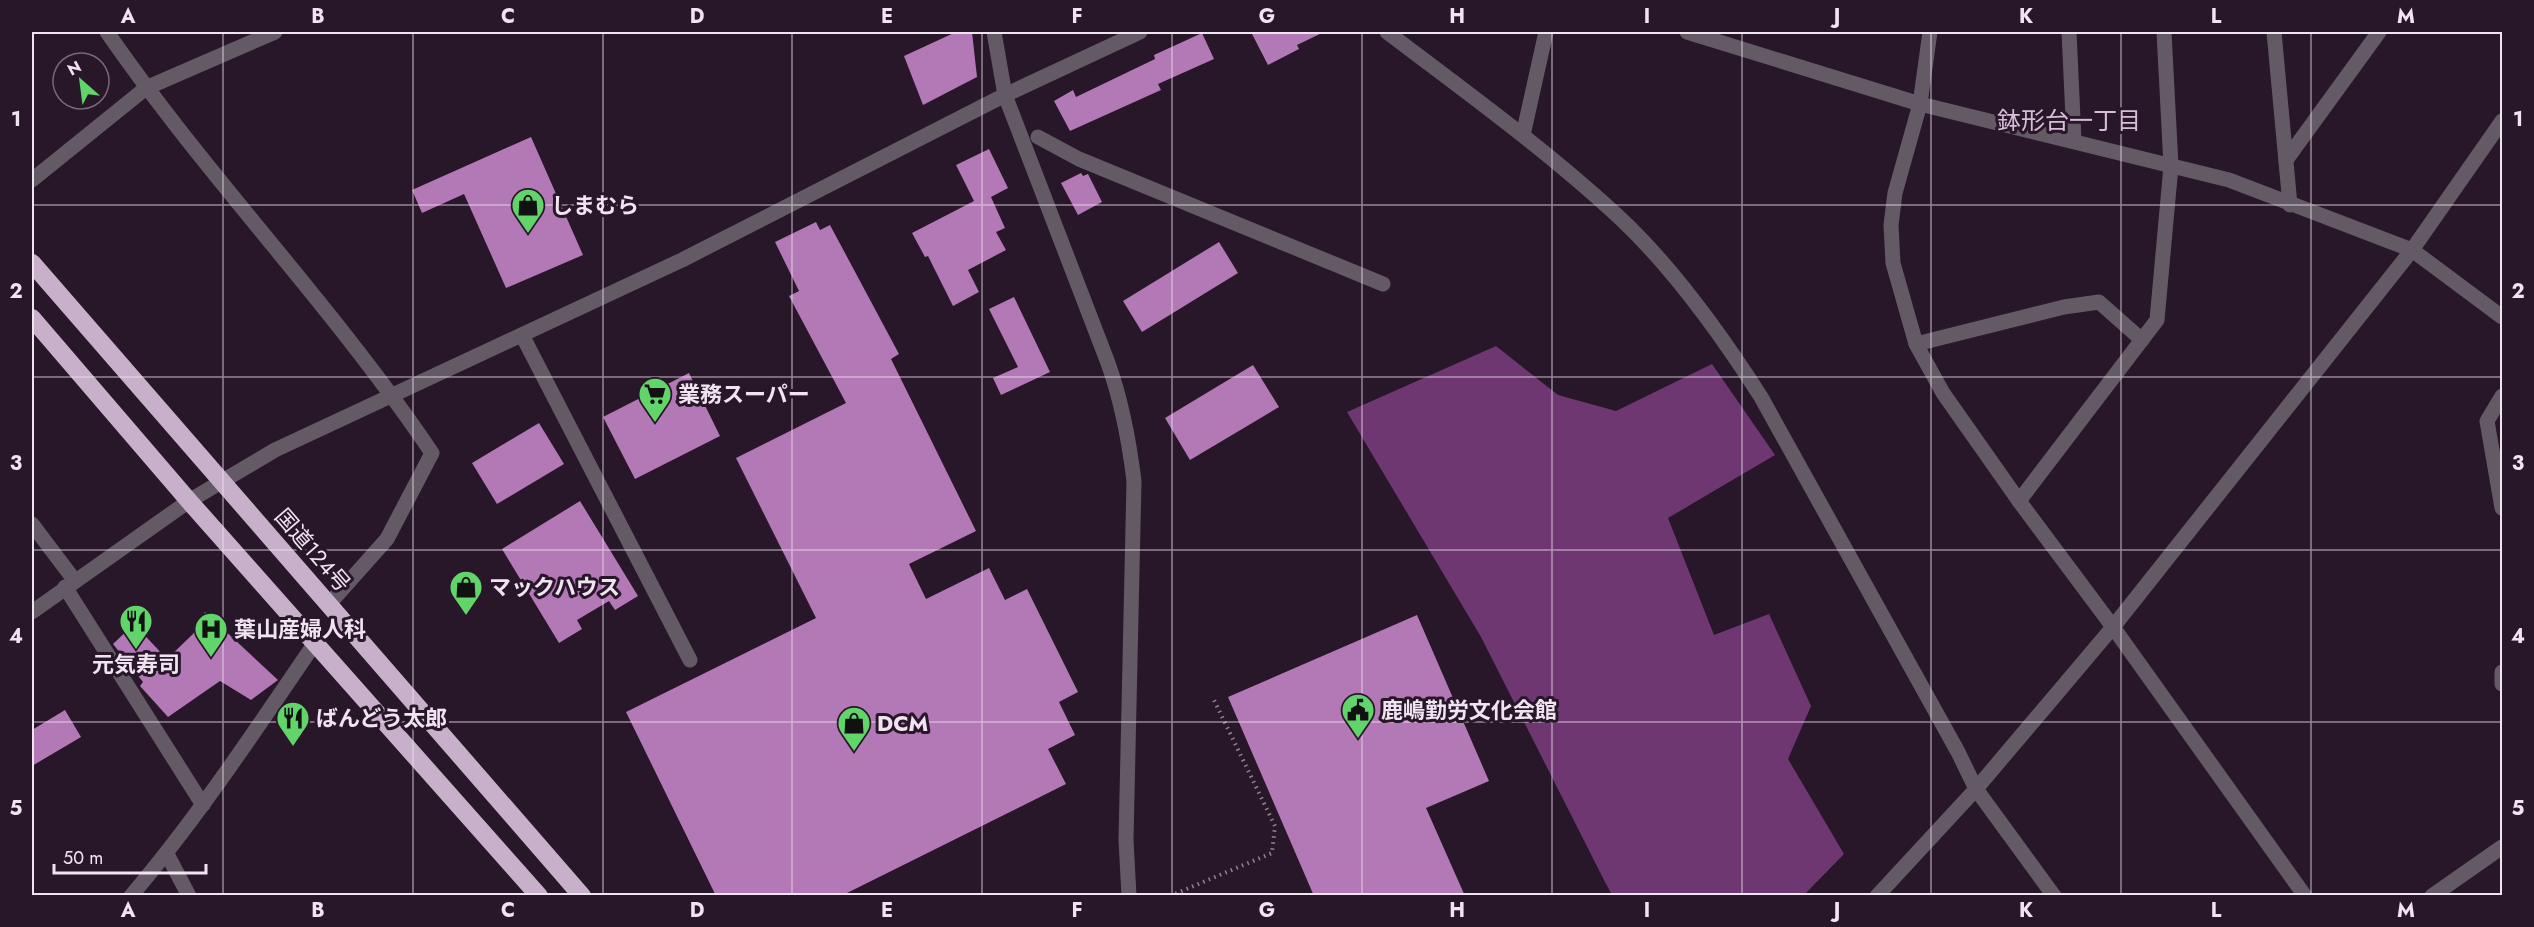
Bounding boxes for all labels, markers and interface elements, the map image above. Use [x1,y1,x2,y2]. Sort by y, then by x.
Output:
text: A [120,2,136,31]
text: B [311,2,325,31]
text: C [501,2,515,31]
text: D [690,2,704,31]
text: E [881,2,893,31]
text: F [1071,2,1083,31]
text: G [1259,2,1275,31]
text: H [1449,2,1465,31]
text: I [1644,2,1650,31]
text: J [1830,2,1840,31]
text: K [2019,2,2033,31]
text: L [2211,2,2222,31]
text: M [2397,2,2415,31]
north arrow [51,51,111,111]
text: N [63,55,85,81]
district label: 鉢形台一丁目 [1997,103,2141,138]
text: 1 [11,105,21,134]
text: 1 [2513,105,2523,134]
shop icon: しまむら [510,187,546,234]
place label: しまむら [551,189,639,221]
text: 2 [9,277,23,306]
text: 2 [2511,277,2525,306]
supermarket icon: 業務スーパー [637,376,673,423]
place label: 業務スーパー [678,378,810,410]
text: 3 [10,449,22,478]
text: 3 [2512,449,2524,478]
street label: 国道124号 [268,501,358,599]
shop icon: マックハウス [448,569,484,616]
place label: マックハウス [489,571,620,603]
restaurant icon: 元気寿司 [118,603,154,650]
hospital icon: 葉山産婦人科 [193,611,229,658]
place label: 葉山産婦人科 [234,613,366,645]
text: 4 [9,622,23,651]
text: 4 [2511,622,2525,651]
place label: 元気寿司 [92,648,180,680]
public building icon: 鹿嶋勤労文化会館 [1340,692,1376,739]
place label: 鹿嶋勤労文化会館 [1381,694,1557,726]
restaurant icon: ばんどう太郎 [275,700,311,747]
place label: ばんどう太郎 [316,702,447,734]
shop icon: DCM [836,705,872,752]
place label: DCM [877,707,928,739]
text: 5 [10,794,23,823]
text: 5 [2512,794,2525,823]
scale bar [54,837,206,875]
text: 50 m [63,845,103,871]
text: A [120,896,136,925]
text: B [311,896,325,925]
text: C [501,896,515,925]
text: D [690,896,704,925]
text: E [881,896,893,925]
text: F [1071,896,1083,925]
text: G [1259,896,1275,925]
text: H [1449,896,1465,925]
text: I [1644,896,1650,925]
text: J [1830,896,1840,925]
text: K [2019,896,2033,925]
text: L [2211,896,2222,925]
text: M [2397,896,2415,925]

